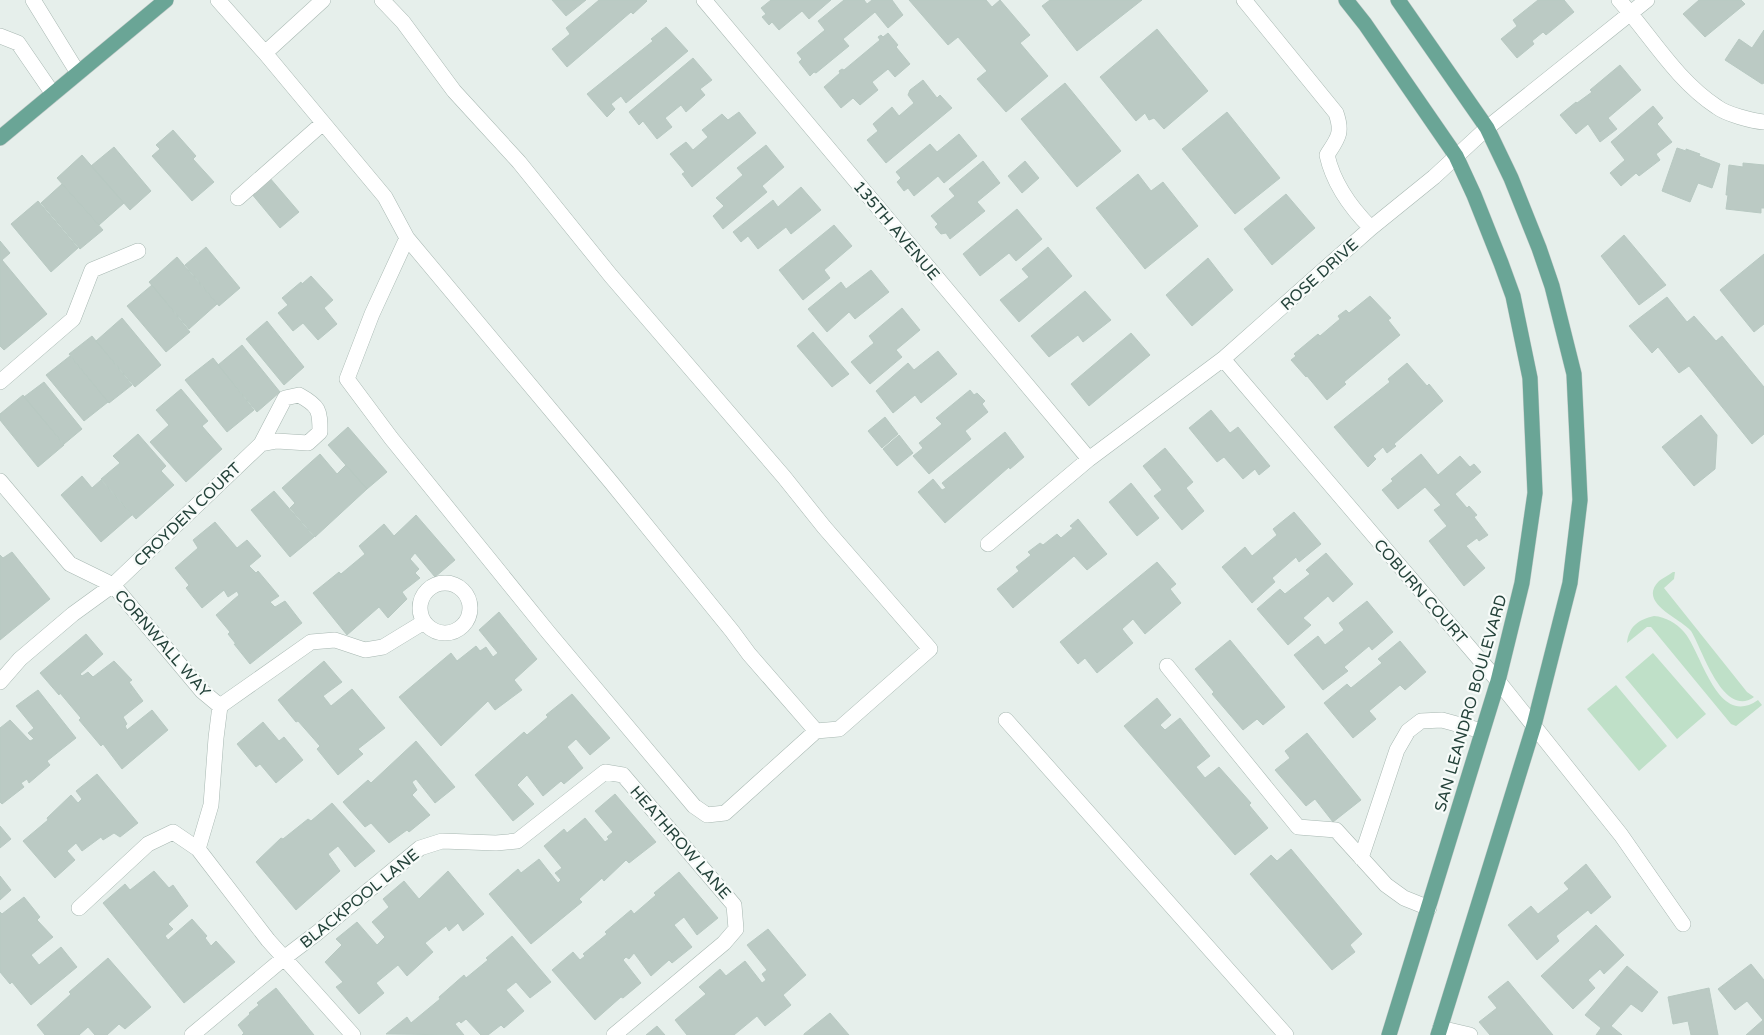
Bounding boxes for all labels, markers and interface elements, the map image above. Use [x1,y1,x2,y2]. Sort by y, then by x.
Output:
street label: 135TH AVENUE [849,177,944,285]
street label: ROSE DRIVE [1277,235,1363,315]
street label: CROYDEN COURT [130,458,246,571]
street label: COBURN COURT [1369,535,1471,648]
street label: CORNWALL WAY [110,586,214,702]
street label: SAN LEANDRO BOULEVARD [1430,592,1512,814]
street label: HEATHROW LANE [626,782,735,903]
street label: BLACKPOOL LANE [296,845,423,953]

